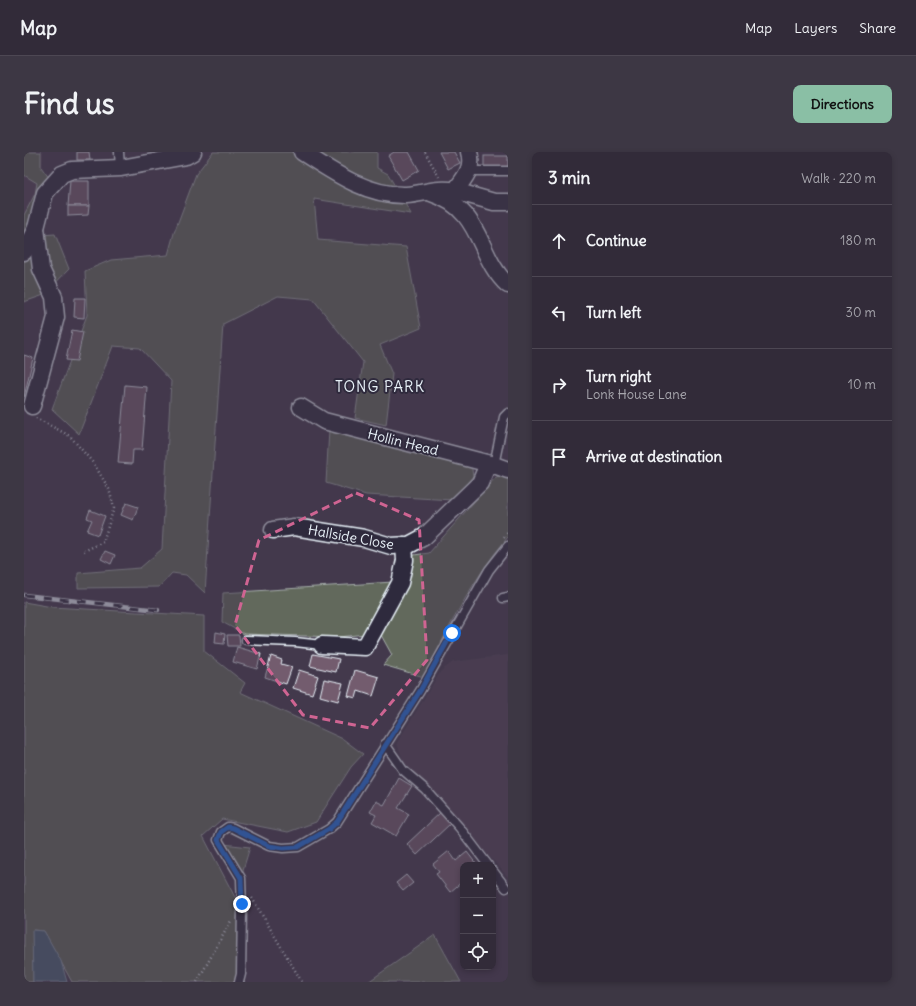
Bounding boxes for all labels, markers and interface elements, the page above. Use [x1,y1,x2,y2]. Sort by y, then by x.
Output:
text: Map [20,16,57,40]
text: Map [745,19,772,37]
text: Layers [794,19,837,37]
text: Share [859,19,896,37]
button: Directions [793,85,892,123]
text: Find us [24,86,115,122]
text: 3 min [548,167,590,189]
text: Walk · 220 m [801,170,876,187]
icon: ahead [548,230,570,252]
text: Continue [586,231,647,250]
text: 180 m [840,232,876,249]
icon: left [548,302,570,324]
text: Turn left [586,303,641,322]
text: 30 m [846,304,876,321]
text: Turn right [586,367,651,386]
icon: right [548,374,570,396]
text: 10 m [848,376,876,393]
district label: TONG PARK [335,377,425,396]
text: Lonk House Lane [586,386,687,403]
street label: Hollin Head [366,425,440,459]
icon: arrive [548,446,570,468]
text: Arrive at destination [586,447,722,466]
street label: Hallside Close [307,521,395,553]
route start [443,624,461,642]
map controls [460,862,496,970]
button: + [460,862,496,898]
route end [233,895,251,913]
button: − [460,898,496,934]
button: locate [460,934,496,970]

